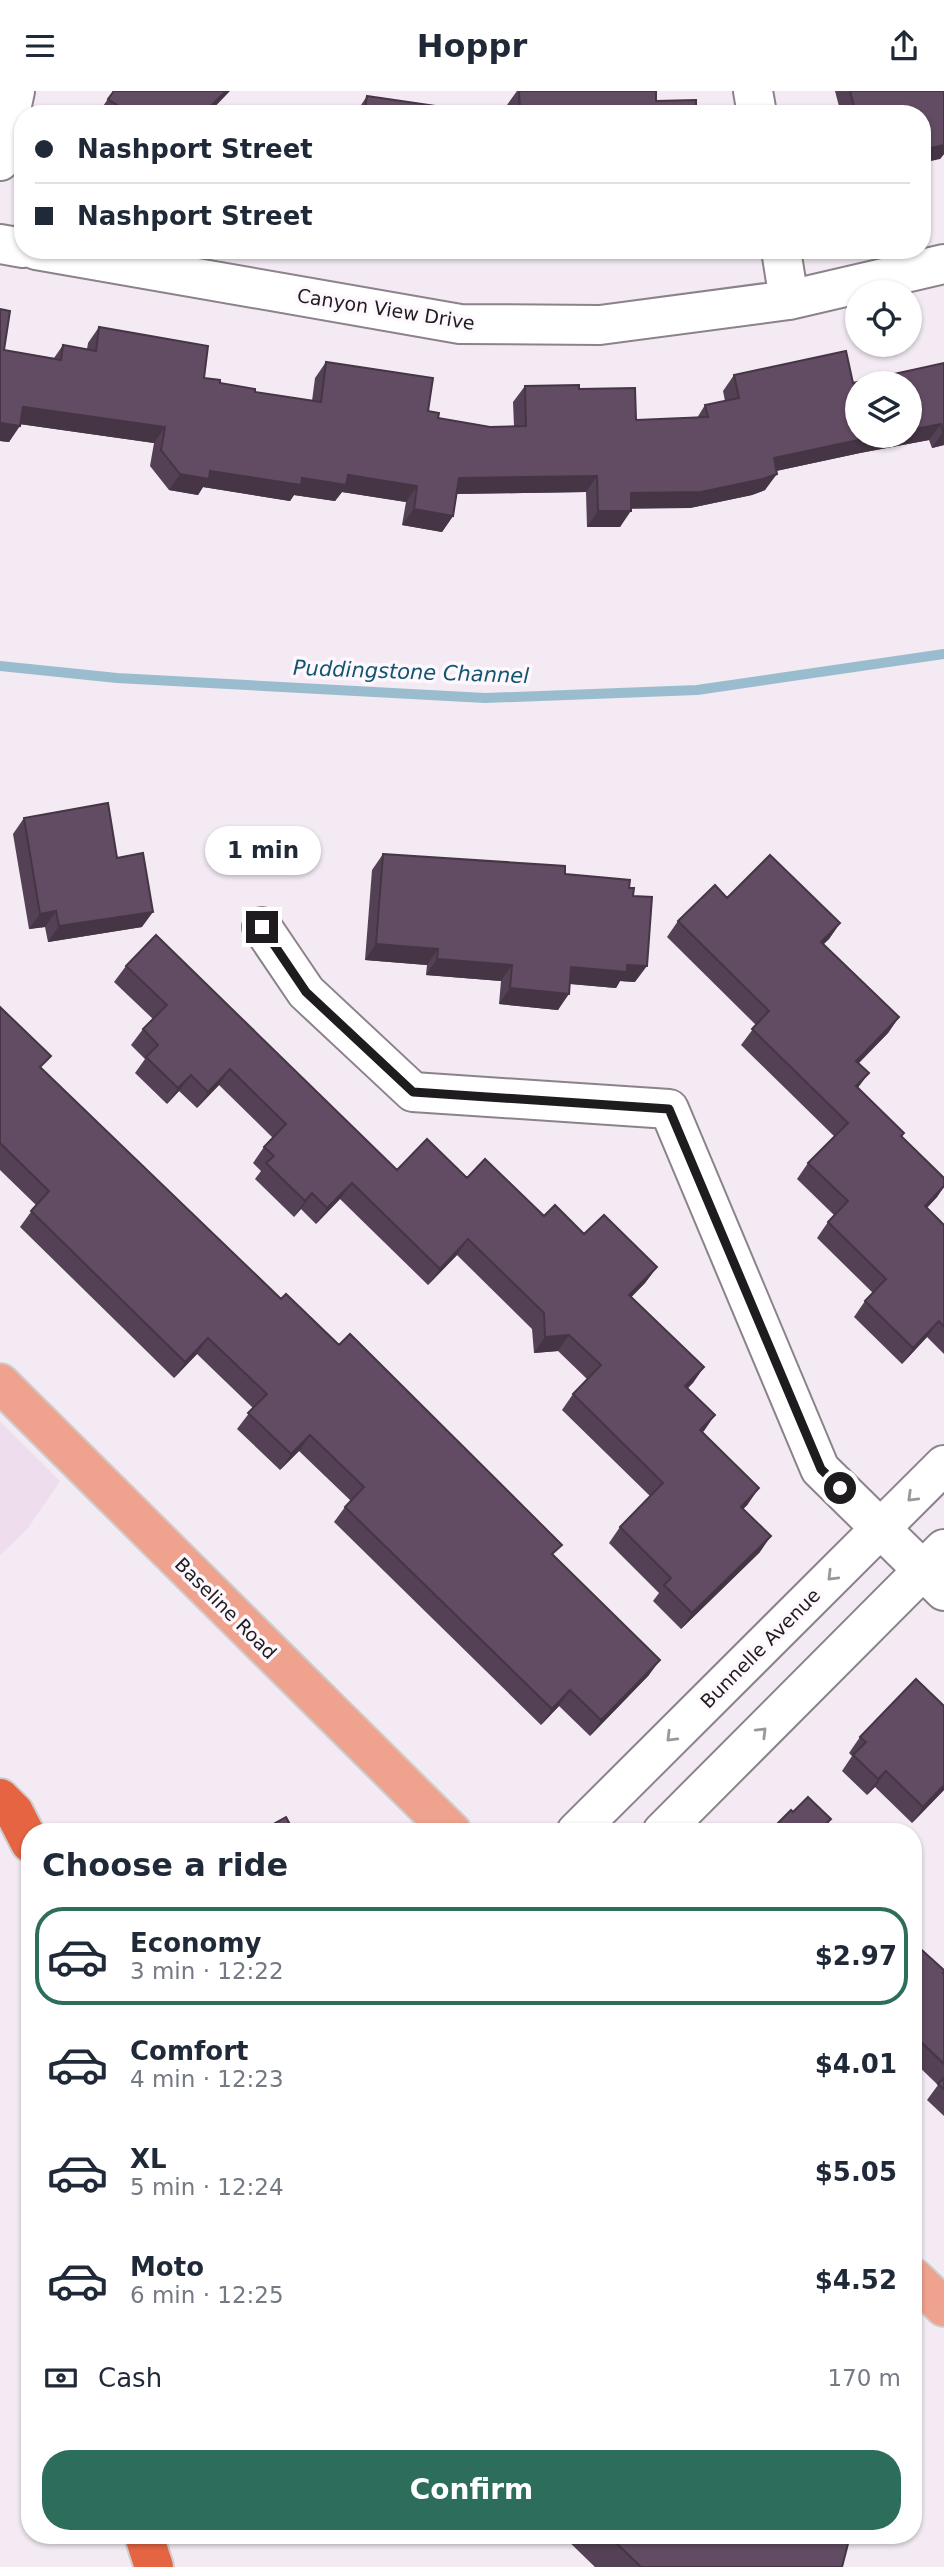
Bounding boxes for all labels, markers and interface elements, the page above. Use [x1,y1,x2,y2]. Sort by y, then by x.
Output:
icon: menu [21,27,59,65]
text: Hoppr [417,27,527,65]
icon: share [885,27,923,65]
text: Nashport Street [77,134,313,164]
text: Nashport Street [77,201,313,231]
map controls [845,280,922,448]
button: locate [845,280,922,357]
street label: Canyon View Drive [296,284,476,334]
button: layers [845,371,922,448]
water label: Puddingstone Channel [293,656,530,688]
callout: 1 min [204,825,320,875]
text: 1 min [227,837,299,863]
route end [246,911,278,943]
route start [824,1472,856,1504]
one-way arrow [907,1488,920,1501]
street label: Baseline Road [171,1553,281,1663]
one-way arrow [827,1568,840,1581]
street label: Bunnelle Avenue [696,1584,824,1712]
one-way arrow [754,1728,766,1740]
one-way arrow [666,1729,679,1742]
text: Choose a ride [42,1846,288,1884]
icon: car [46,1925,109,1988]
text: Economy [130,1928,261,1958]
text: $2.97 [815,1941,897,1971]
text: 3 min · 12:22 [130,1958,284,1984]
icon: car [46,2033,109,2096]
text: Comfort [130,2036,248,2066]
text: $4.01 [815,2049,897,2079]
text: 4 min · 12:23 [130,2066,284,2092]
icon: car [46,2141,109,2204]
text: XL [130,2144,167,2174]
text: $5.05 [815,2157,897,2187]
text: 5 min · 12:24 [130,2174,284,2200]
icon: car [46,2249,109,2312]
text: Moto [130,2252,204,2282]
text: $4.52 [815,2265,897,2295]
text: 6 min · 12:25 [130,2282,284,2308]
icon: cash [42,2359,80,2397]
text: Cash [98,2363,162,2393]
text: 170 m [827,2365,901,2391]
button: Confirm [42,2450,901,2530]

